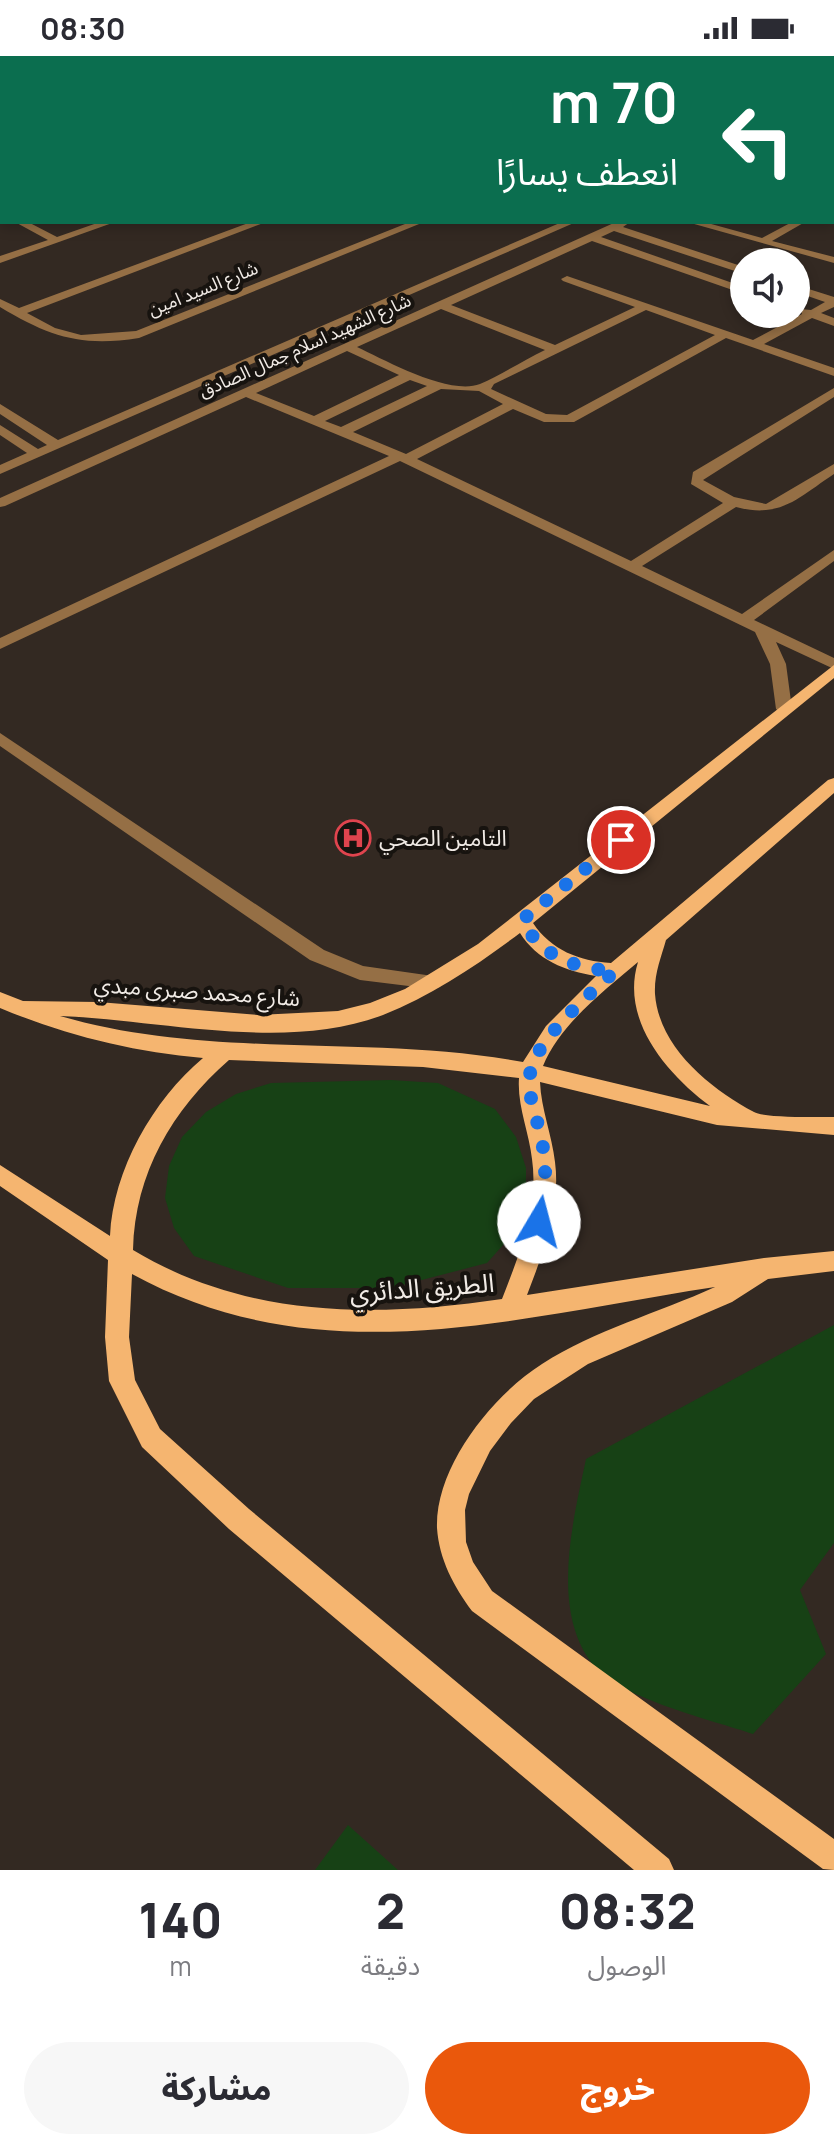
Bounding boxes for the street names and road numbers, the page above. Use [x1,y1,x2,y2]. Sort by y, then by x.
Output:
street label: شارع السيد امين [144,255,262,324]
street label: شارع الشهيد اسلام جمال الصادق [195,287,416,405]
street label: شارع محمد صبرى مبدي [93,969,301,1015]
street label: الطريق الدائري [348,1264,496,1313]

